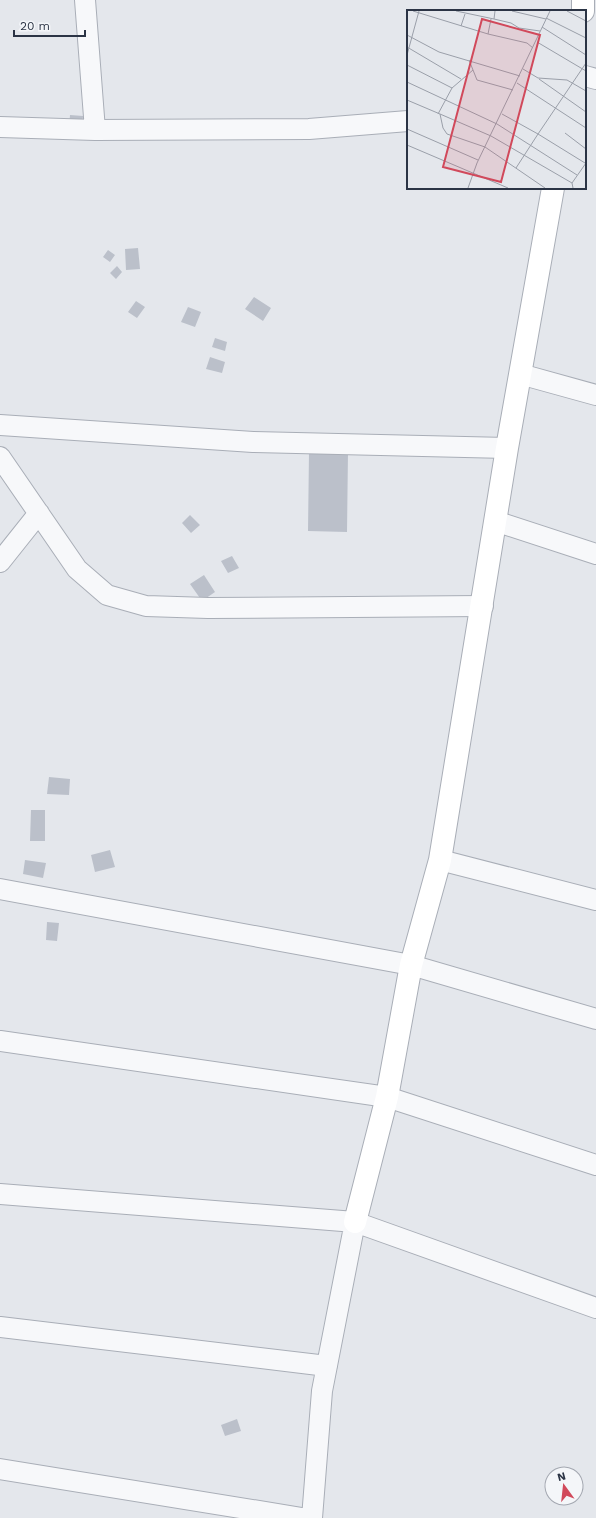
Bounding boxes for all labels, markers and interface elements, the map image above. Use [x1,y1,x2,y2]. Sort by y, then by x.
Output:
inset map [407,10,586,189]
scale bar [14,12,85,38]
text: 20 m [20,19,50,33]
north arrow [544,1466,584,1506]
text: N [556,1469,567,1484]

